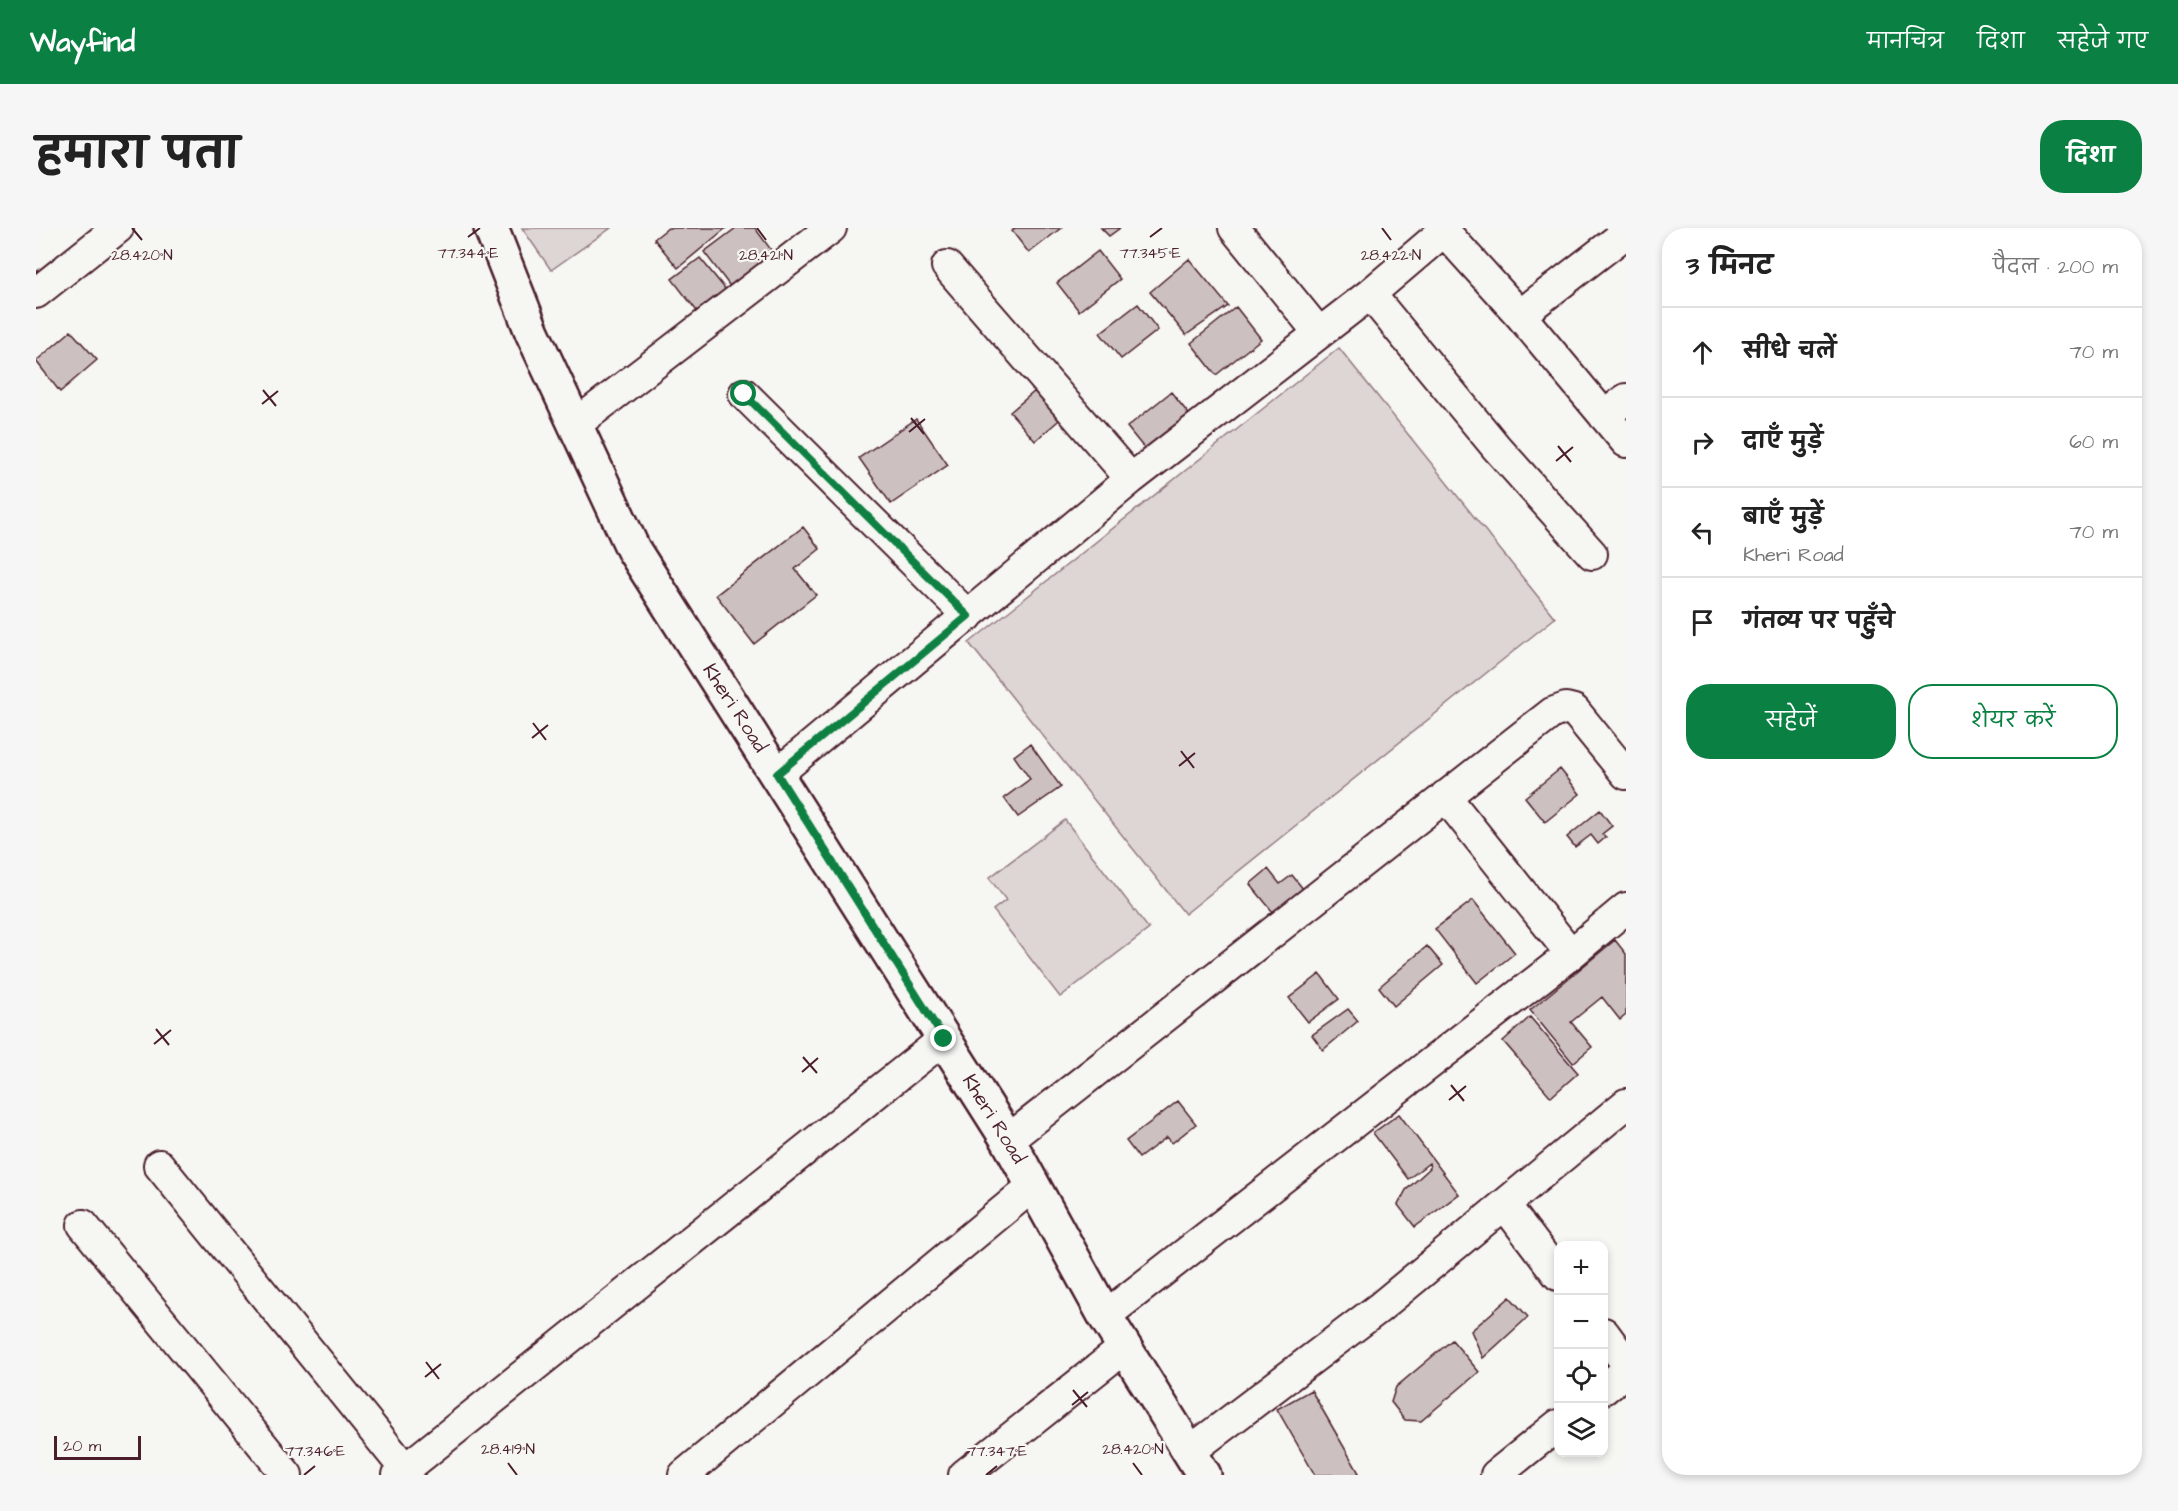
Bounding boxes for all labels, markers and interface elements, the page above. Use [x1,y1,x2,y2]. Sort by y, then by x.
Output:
text: Wayfind [30,23,135,62]
text: मानचित्र [1867,27,1944,56]
text: दिशा [1977,27,2025,56]
text: सहेजे गए [2058,27,2148,56]
button: दिशा [2040,120,2142,193]
text: हमारा पता [36,126,239,184]
text: 77.344°E [438,243,499,264]
text: 77.345°E [1119,243,1181,264]
text: 28.420°N [111,245,173,266]
text: 28.421°N [739,245,793,266]
text: 28.422°N [1361,245,1421,266]
text: 3 मिनट [1686,248,1773,284]
text: पैदल · 200 m [1993,253,2118,281]
icon: ahead [1686,336,1719,369]
text: सीधे चलें [1743,336,1836,367]
text: 70 m [2070,338,2118,366]
route start [730,380,756,406]
icon: right [1686,426,1719,459]
text: दाएँ मुड़ें [1743,426,1823,457]
text: 60 m [2069,428,2118,456]
text: बाएँ मुड़ें [1743,502,1823,533]
icon: left [1686,516,1719,549]
text: 70 m [2070,518,2118,546]
text: Kheri Road [1743,541,1844,569]
icon: arrive [1686,606,1719,639]
text: गंतव्य पर पहुँचे [1743,606,1894,637]
street label: Kheri Road [696,658,774,758]
button: सहेजें [1686,684,1896,759]
button: शेयर करें [1908,684,2118,759]
route end [930,1025,956,1051]
street label: Kheri Road [955,1069,1033,1169]
map controls [1554,1241,1608,1457]
button: + [1554,1241,1608,1295]
button: − [1554,1295,1608,1349]
button: locate [1554,1349,1608,1403]
button: layers [1554,1403,1608,1457]
scale bar [54,1433,141,1460]
text: 20 m [63,1435,101,1457]
text: 28.419°N [481,1439,535,1460]
text: 28.420°N [1102,1439,1164,1460]
text: 77.346°E [285,1441,345,1462]
text: 77.347°E [967,1441,1027,1462]

